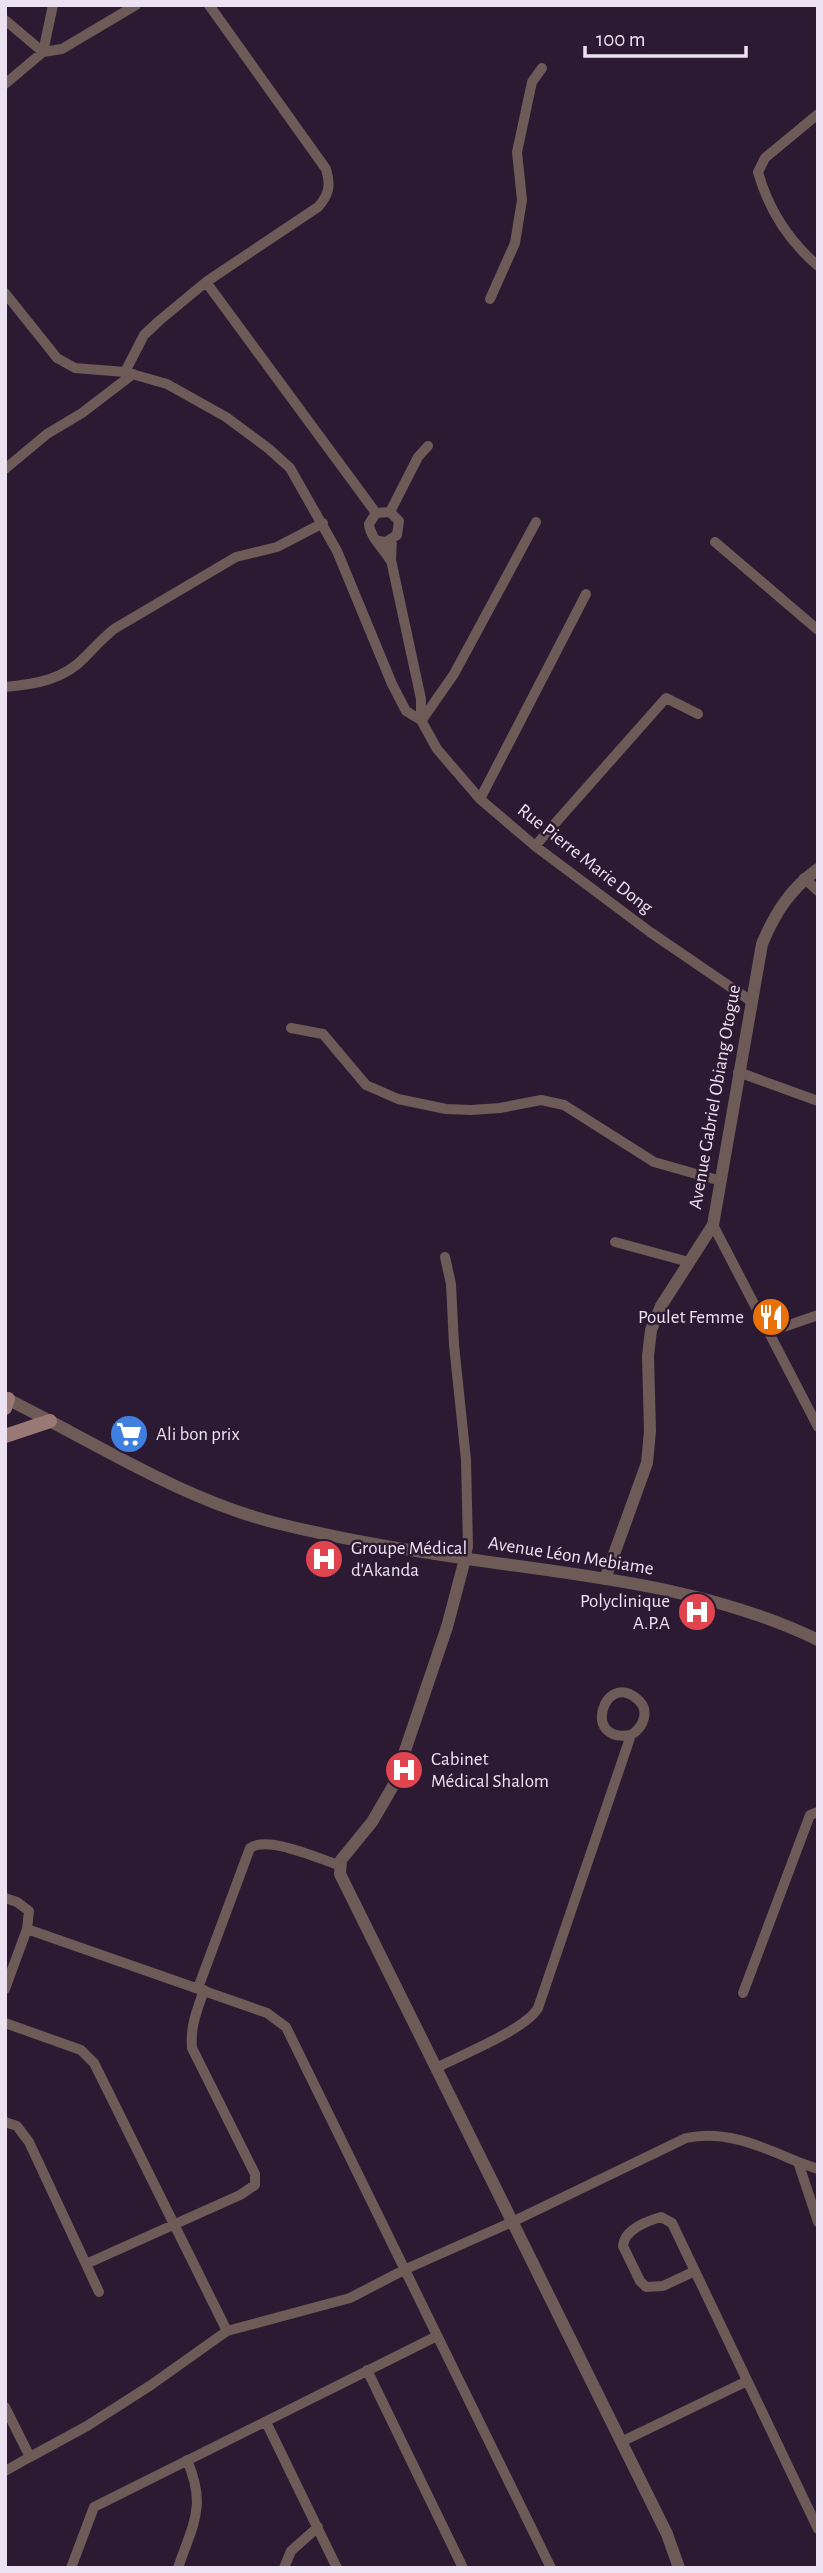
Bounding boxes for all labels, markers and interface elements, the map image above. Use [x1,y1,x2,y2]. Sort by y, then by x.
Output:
scale bar [585,14,746,58]
text: 100 m [596,29,646,50]
street label: Rue Pierre Marie Dong [514,801,657,918]
street label: Avenue Gabriel Obiang Otogue [686,983,744,1211]
restaurant icon: Poulet Femme [750,1296,792,1338]
place label: Poulet Femme [638,1308,744,1327]
supermarket icon: Ali bon prix [108,1413,150,1455]
place label: Ali bon prix [156,1425,240,1444]
street label: Avenue Léon Mebiame [487,1534,655,1578]
hospital icon: Groupe Médical d'Akanda [303,1538,345,1580]
place label: Groupe Médical d'Akanda [351,1539,467,1580]
hospital icon: Polyclinique A.P.A [676,1591,718,1633]
place label: Polyclinique A.P.A [580,1592,670,1633]
hospital icon: Cabinet Médical Shalom [383,1749,425,1791]
place label: Cabinet Médical Shalom [431,1750,549,1791]

